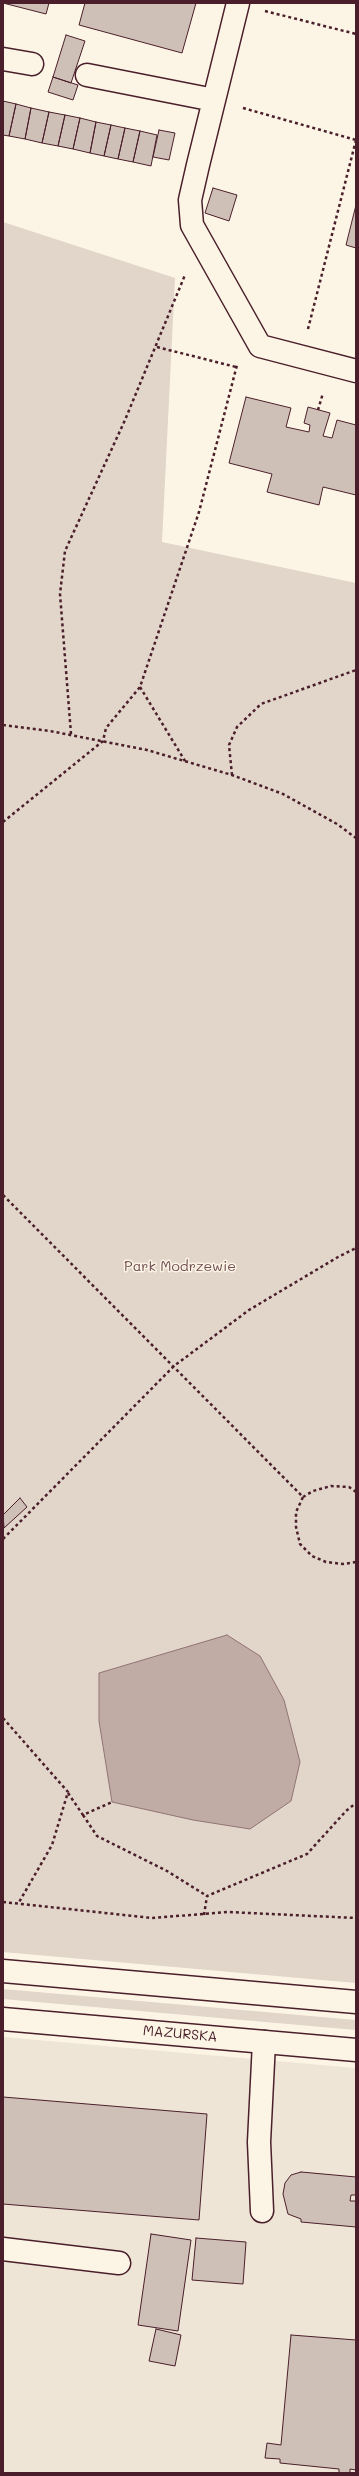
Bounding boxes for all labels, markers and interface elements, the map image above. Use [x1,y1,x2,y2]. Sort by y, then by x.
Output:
park label: Park Modrzewie [124,1259,236,1275]
street label: MAZURSKA [142,2022,218,2046]

